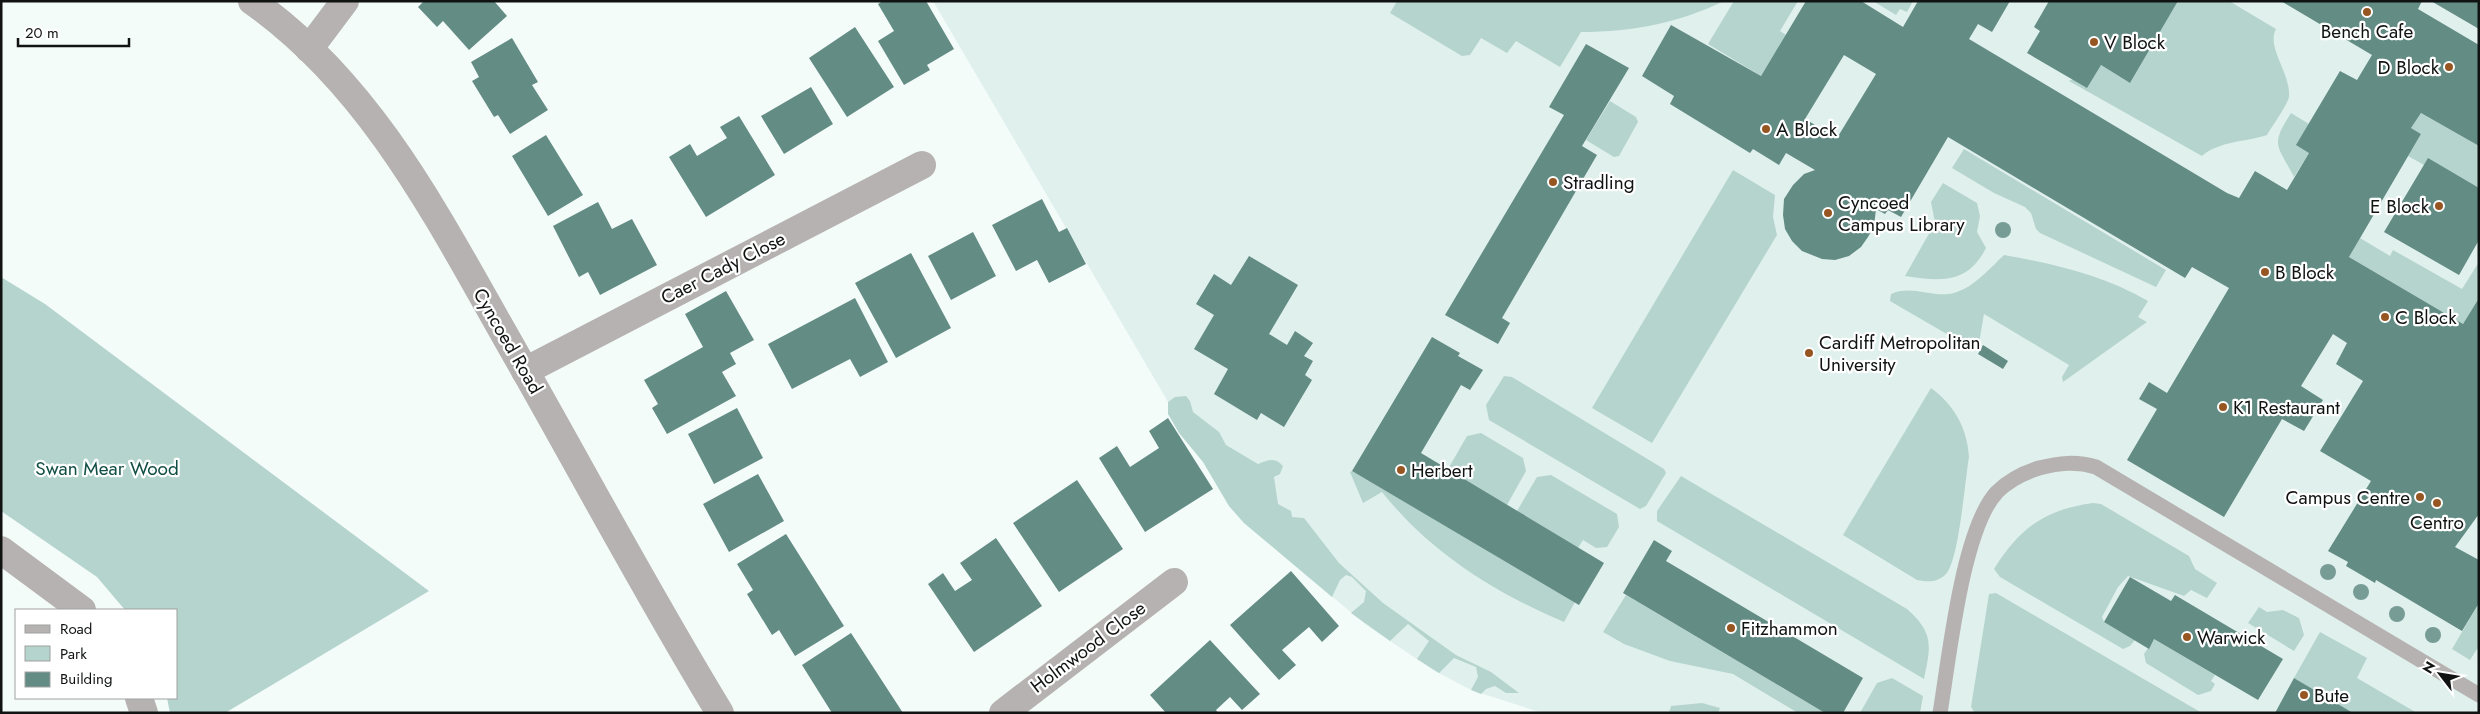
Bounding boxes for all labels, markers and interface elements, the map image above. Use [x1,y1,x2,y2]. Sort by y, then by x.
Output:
marker: Bench Cafe [2361,6,2373,18]
scale bar [18,15,129,47]
place label: Bench Cafe [2321,18,2413,45]
text: 20 m [25,22,59,44]
place label: V Block [2104,29,2166,56]
marker: V Block [2088,36,2100,48]
place label: D Block [2378,54,2440,81]
marker: D Block [2443,61,2455,73]
place label: A Block [1776,116,1838,143]
marker: A Block [1760,123,1772,135]
place label: Stradling [1563,169,1635,196]
marker: Stradling [1547,176,1559,188]
place label: Cyncoed Campus Library [1838,189,1965,238]
place label: E Block [2370,193,2430,220]
marker: E Block [2433,200,2445,212]
marker: Cyncoed Campus Library [1822,207,1834,219]
street label: Caer Cady Close [656,225,790,311]
place label: B Block [2275,259,2335,286]
marker: B Block [2259,266,2271,278]
street label: Cyncoed Road [467,283,549,399]
place label: C Block [2395,304,2457,331]
marker: C Block [2379,311,2391,323]
place label: Cardiff Metropolitan University [1819,329,1981,378]
marker: Cardiff Metropolitan University [1803,347,1815,359]
place label: K1 Restaurant [2233,394,2340,421]
marker: K1 Restaurant [2217,401,2229,413]
park label: Swan Mear Wood [35,455,179,482]
place label: Herbert [1411,457,1473,484]
marker: Herbert [1395,464,1407,476]
place label: Campus Centre [2286,484,2410,511]
marker: Campus Centre [2414,491,2426,503]
marker: Centro [2431,497,2443,509]
place label: Centro [2410,509,2464,536]
street label: Holmwood Close [1025,595,1151,699]
legend [15,609,178,699]
place label: Fitzhammon [1741,615,1838,642]
text: Road [60,618,92,640]
marker: Fitzhammon [1725,622,1737,634]
place label: Warwick [2197,624,2266,651]
marker: Warwick [2181,631,2193,643]
text: Park [60,643,87,665]
north arrow [2415,649,2465,699]
text: N [2417,657,2440,677]
text: Building [60,668,112,690]
place label: Bute [2314,682,2349,709]
marker: Bute [2298,689,2310,701]

